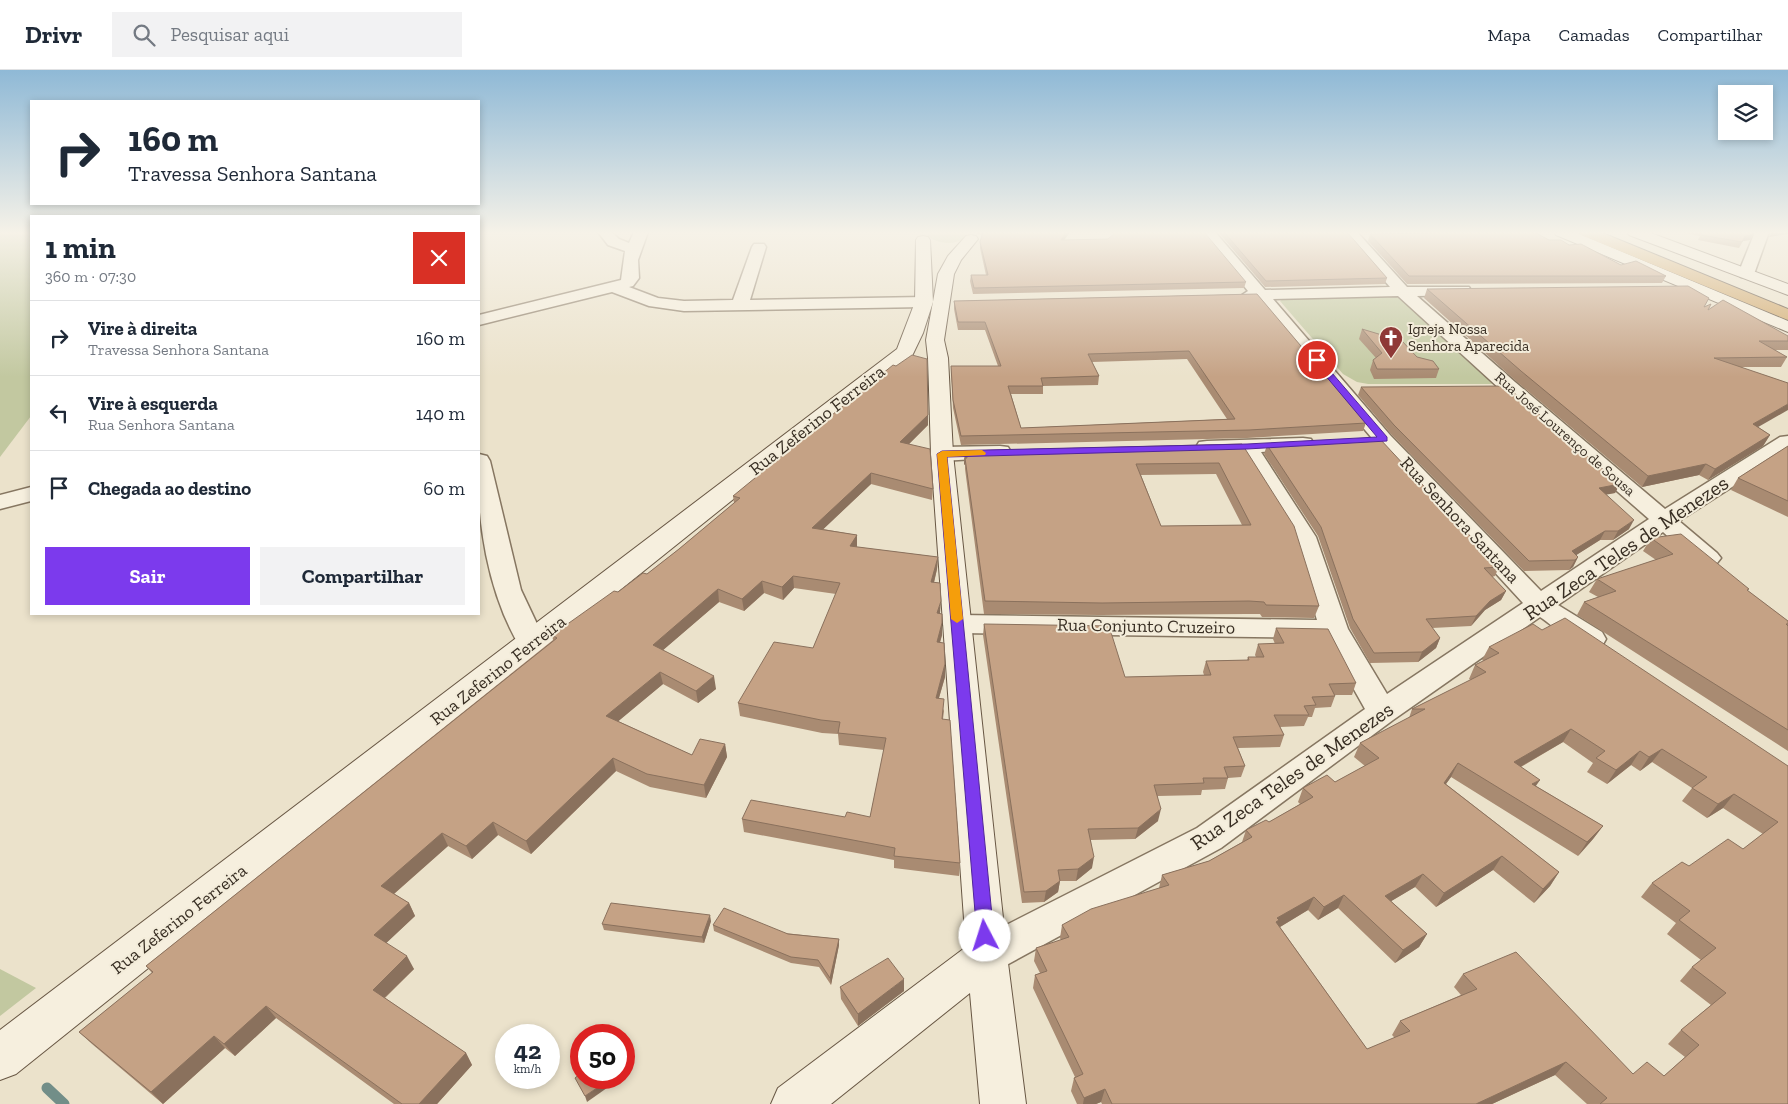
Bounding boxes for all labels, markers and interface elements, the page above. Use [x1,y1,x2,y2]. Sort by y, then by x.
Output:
search box [112,12,462,57]
text: Drivr [25,20,82,49]
icon: search [130,21,158,49]
text: Pesquisar aqui [170,23,289,46]
text: Mapa [1488,24,1531,46]
text: Camadas [1559,24,1630,46]
text: Compartilhar [1658,24,1763,46]
map controls [1718,85,1773,140]
button: layers [1718,85,1773,140]
text: 160 m [128,118,218,160]
icon: right [45,120,110,185]
text: Travessa Senhora Santana [128,160,377,187]
text: 1 min [45,230,116,266]
button: close [413,232,465,284]
text: 360 m · 07:30 [45,267,136,286]
text: Vire à direita [88,317,197,340]
place label: Igreja Nossa Senhora Aparecida [1408,320,1529,355]
icon: right [45,324,73,352]
church icon: Igreja Nossa Senhora Aparecida [1378,325,1404,359]
text: 160 m [416,327,465,350]
pin [1296,339,1338,381]
text: Travessa Senhora Santana [88,340,269,359]
icon: arrive [1303,346,1331,374]
street label: Rua Zeferino Ferreira [745,360,889,480]
street label: Rua José Lourenço de Sousa [1491,368,1639,500]
text: Vire à esquerda [88,392,218,415]
icon: left [45,399,73,427]
text: 140 m [416,402,465,425]
text: Rua Senhora Santana [88,415,235,434]
street label: Rua Senhora Santana [1396,452,1525,588]
street label: Rua Zeca Teles de Menezes [1519,470,1733,626]
icon: arrive [45,474,73,502]
text: Chegada ao destino [88,477,251,500]
text: 60 m [423,477,465,500]
button: Sair [45,547,250,605]
button: Compartilhar [260,547,465,605]
street label: Rua Zeferino Ferreira [426,610,570,730]
street label: Rua Conjunto Cruzeiro [1057,613,1235,639]
street label: Rua Zeca Teles de Menezes [1186,696,1398,855]
street label: Rua Zeferino Ferreira [107,859,251,979]
position arrow [958,909,1010,961]
speed limit sign: 50 [570,1024,635,1089]
text: 42 [514,1035,541,1065]
text: km/h [514,1062,541,1076]

